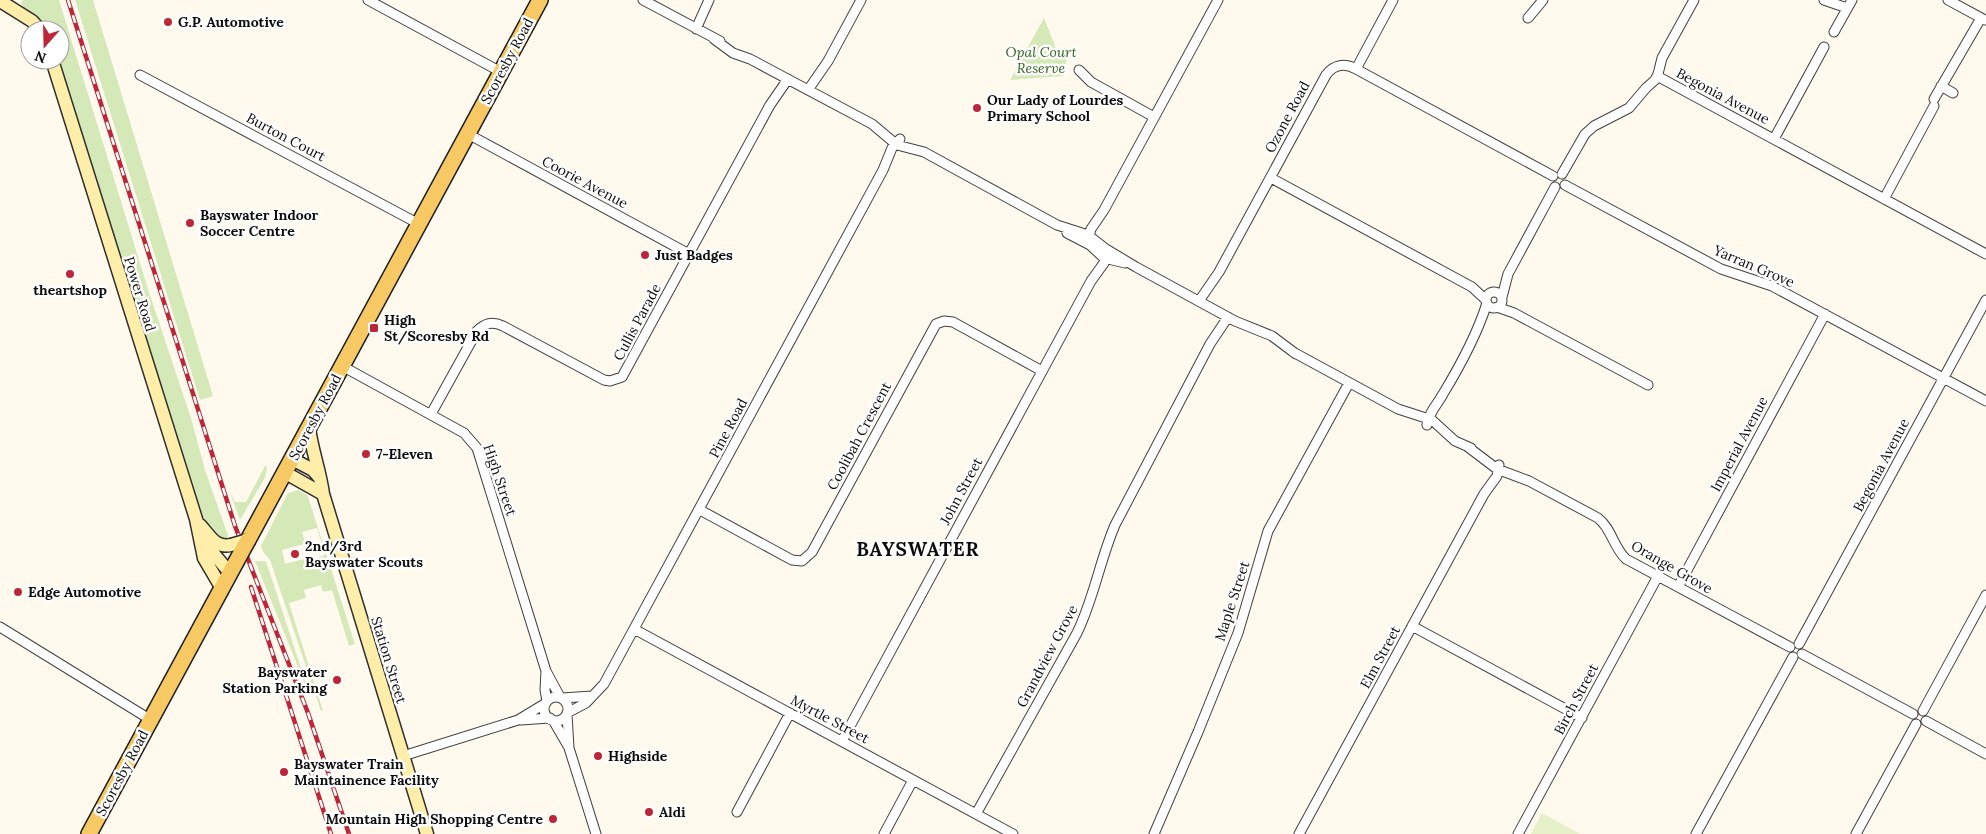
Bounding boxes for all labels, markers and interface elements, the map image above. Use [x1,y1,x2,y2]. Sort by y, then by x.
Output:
place label: G.P. Automotive [178,13,284,31]
street label: Scoresby Road [477,15,537,107]
marker: G.P. Automotive [162,16,174,28]
north arrow [20,20,70,70]
park label: Opal Court Reserve [1005,43,1077,77]
text: N [32,47,49,68]
street label: Begonia Avenue [1673,64,1773,128]
street label: Ozone Road [1261,78,1313,156]
place label: Our Lady of Lourdes Primary School [987,91,1123,125]
marker: Our Lady of Lourdes Primary School [971,102,983,114]
street label: Burton Court [243,109,329,166]
street label: Coorie Avenue [539,152,632,212]
place label: Bayswater Indoor Soccer Centre [200,206,319,240]
marker: Bayswater Indoor Soccer Centre [184,217,196,229]
street label: Yarran Grove [1710,240,1798,291]
place label: Just Badges [655,246,733,264]
marker: Just Badges [639,249,651,261]
street label: Power Road [120,254,160,334]
marker: theartshop [64,268,76,280]
street label: Cullis Parade [609,280,665,364]
place label: theartshop [33,281,107,299]
place label: High St/Scoresby Rd [384,311,489,345]
marker: High St/Scoresby Rd [368,322,380,334]
street label: Scoresby Road [285,371,345,463]
street label: Coolibah Crescent [823,378,895,493]
street label: Imperial Avenue [1706,393,1772,495]
street label: Pine Road [705,395,751,461]
street label: Begonia Avenue [1849,415,1913,515]
street label: High Street [479,442,521,519]
place label: 7-Eleven [376,445,433,463]
marker: 7-Eleven [360,448,372,460]
street label: John Street [935,454,986,529]
street label: Orange Grove [1628,536,1716,598]
place label: 2nd/3rd Bayswater Scouts [305,537,423,571]
district label: BAYSWATER [856,537,980,561]
marker: 2nd/3rd Bayswater Scouts [289,548,301,560]
street label: Maple Street [1211,558,1254,643]
place label: Edge Automotive [28,583,142,601]
marker: Edge Automotive [12,586,24,598]
street label: Grandview Grove [1012,601,1082,710]
street label: Station Street [367,614,411,706]
street label: Elm Street [1356,622,1404,691]
street label: Birch Street [1550,660,1602,738]
place label: Bayswater Station Parking [222,663,328,697]
marker: Bayswater Station Parking [331,674,343,686]
street label: Myrtle Street [788,691,873,747]
street label: Scoresby Road [92,727,152,819]
place label: Highside [608,747,668,765]
marker: Highside [592,750,604,762]
place label: Bayswater Train Maintainence Facility [294,755,439,789]
marker: Bayswater Train Maintainence Facility [278,766,290,778]
place label: Aldi [659,803,686,821]
marker: Aldi [643,806,655,818]
place label: Mountain High Shopping Centre [326,810,543,828]
marker: Mountain High Shopping Centre [547,813,559,825]

